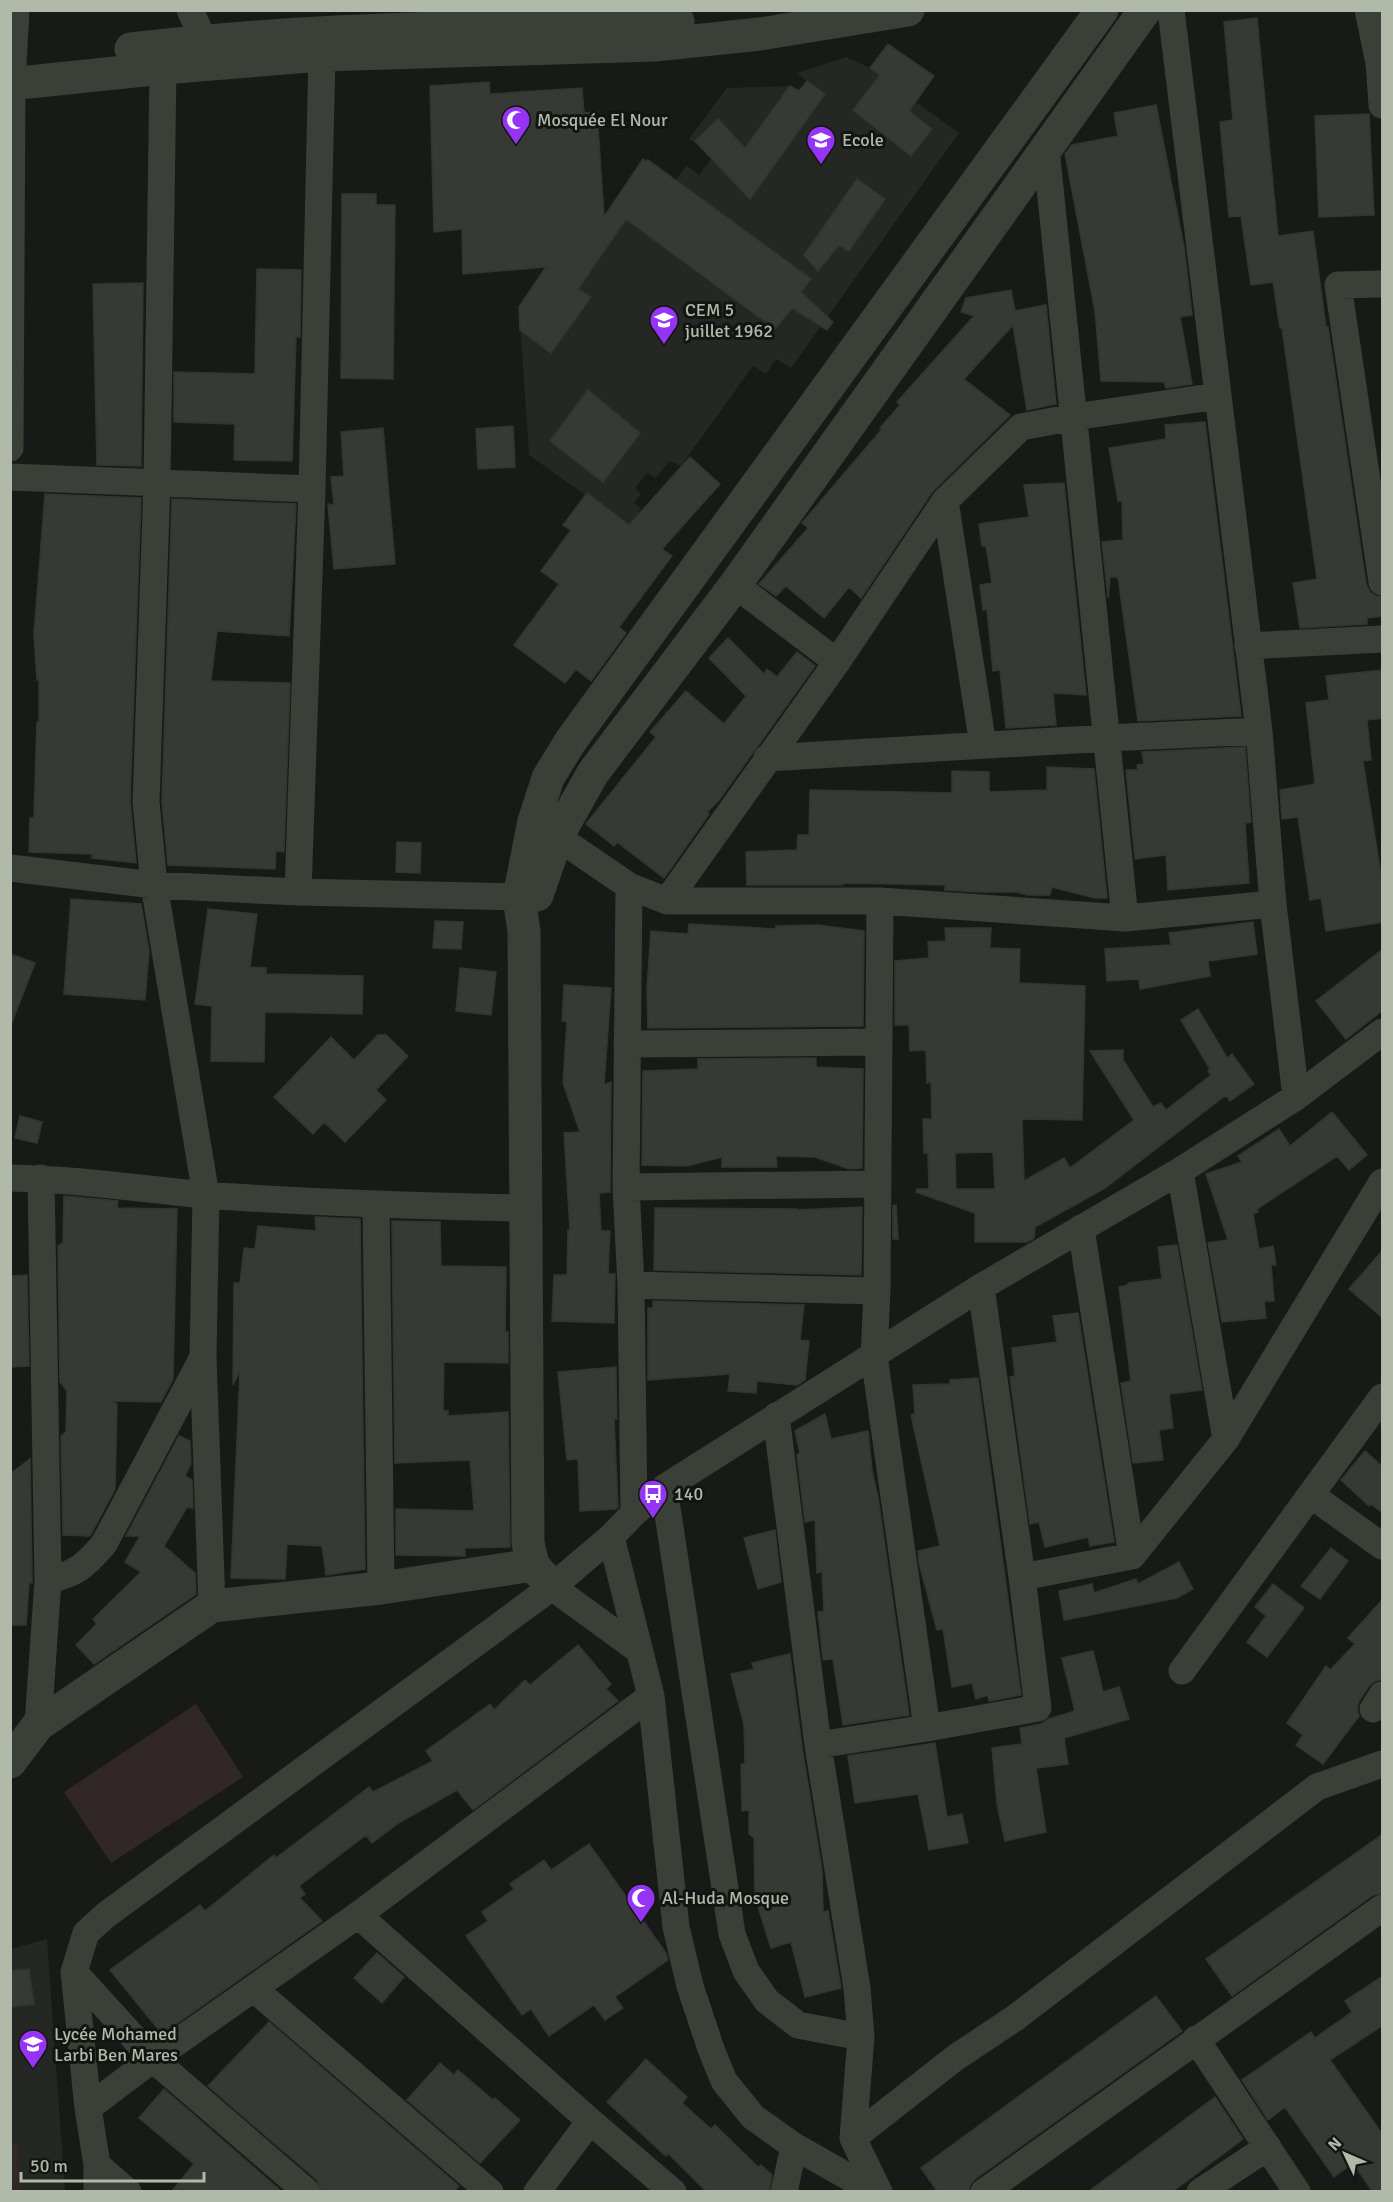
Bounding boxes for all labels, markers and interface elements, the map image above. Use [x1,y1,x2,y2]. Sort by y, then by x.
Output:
mosque icon: Mosquée El Nour [500,104,532,146]
place label: Mosquée El Nour [537,109,668,131]
school or university icon: Ecole [805,124,837,166]
place label: Ecole [842,129,884,151]
place label: CEM 5 juillet 1962 [685,299,773,342]
school or university icon: CEM 5 juillet 1962 [648,304,680,346]
bus stop icon: 140 [637,1478,669,1520]
place label: 140 [674,1483,703,1505]
mosque icon: Al-Huda Mosque [625,1882,657,1924]
place label: Al-Huda Mosque [662,1887,789,1909]
place label: Lycée Mohamed Larbi Ben Mares [54,2023,178,2066]
school or university icon: Lycée Mohamed Larbi Ben Mares [17,2028,49,2070]
north arrow [1315,2124,1375,2184]
text: N [1324,2133,1346,2155]
scale bar [21,2145,204,2183]
text: 50 m [30,2155,68,2177]

